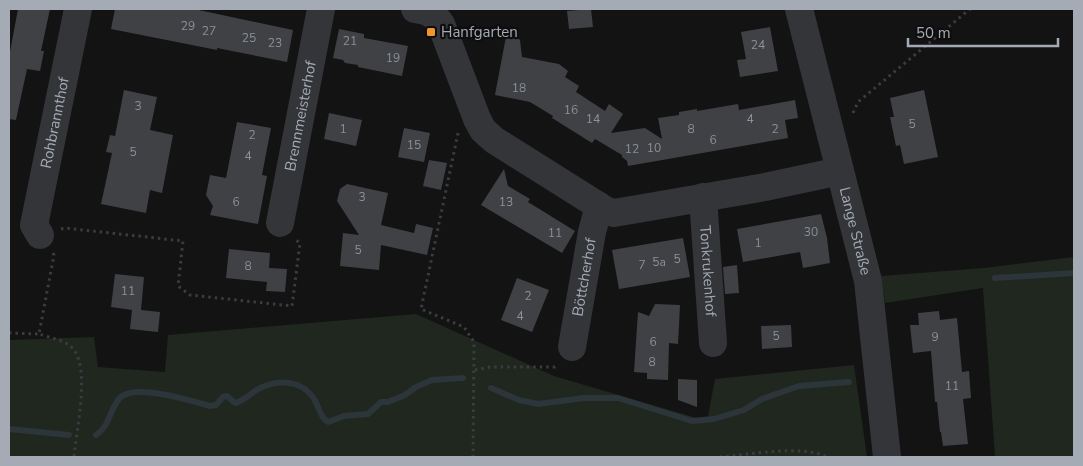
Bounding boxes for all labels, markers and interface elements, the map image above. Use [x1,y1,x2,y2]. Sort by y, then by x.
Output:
scale bar [908,15,1058,47]
house number: 29 [181,18,195,34]
place label: Hanfgarten [441,22,518,42]
house number: 27 [202,23,216,39]
text: 50 m [916,23,951,43]
marker: Hanfgarten [425,26,437,38]
house number: 25 [242,30,256,46]
house number: 21 [343,33,357,49]
house number: 23 [268,35,282,51]
house number: 24 [751,37,765,53]
house number: 19 [386,50,400,66]
street label: Brennmeisterhof [280,58,321,173]
street label: Rohbrannthof [36,74,74,170]
house number: 18 [512,80,526,96]
house number: 3 [134,98,142,114]
house number: 16 [564,102,578,118]
house number: 14 [586,111,600,127]
house number: 4 [746,111,754,127]
house number: 5 [908,116,916,132]
house number: 1 [339,121,347,137]
house number: 8 [687,121,695,137]
house number: 2 [771,121,779,137]
house number: 2 [248,127,256,143]
house number: 6 [709,132,717,148]
house number: 15 [407,137,421,153]
house number: 10 [647,140,661,156]
house number: 12 [625,141,639,157]
house number: 5 [129,144,137,160]
house number: 4 [244,148,252,164]
street label: Lange Straße [835,185,876,277]
house number: 3 [358,189,366,205]
house number: 6 [232,194,240,210]
house number: 13 [499,194,513,210]
street label: Tonkrukenhof [695,224,721,318]
house number: 30 [804,224,818,240]
house number: 11 [548,225,562,241]
street label: Böttcherhof [568,235,601,318]
house number: 1 [754,235,762,251]
house number: 5 [354,242,362,258]
house number: 5 [673,251,681,267]
house number: 5a [652,254,666,270]
house number: 7 [638,257,646,273]
house number: 8 [244,258,252,274]
house number: 11 [121,283,135,299]
house number: 2 [524,288,532,304]
house number: 4 [516,308,524,324]
house number: 5 [772,328,780,344]
house number: 9 [931,329,939,345]
house number: 6 [649,334,657,350]
house number: 8 [648,354,656,370]
house number: 11 [945,378,959,394]

